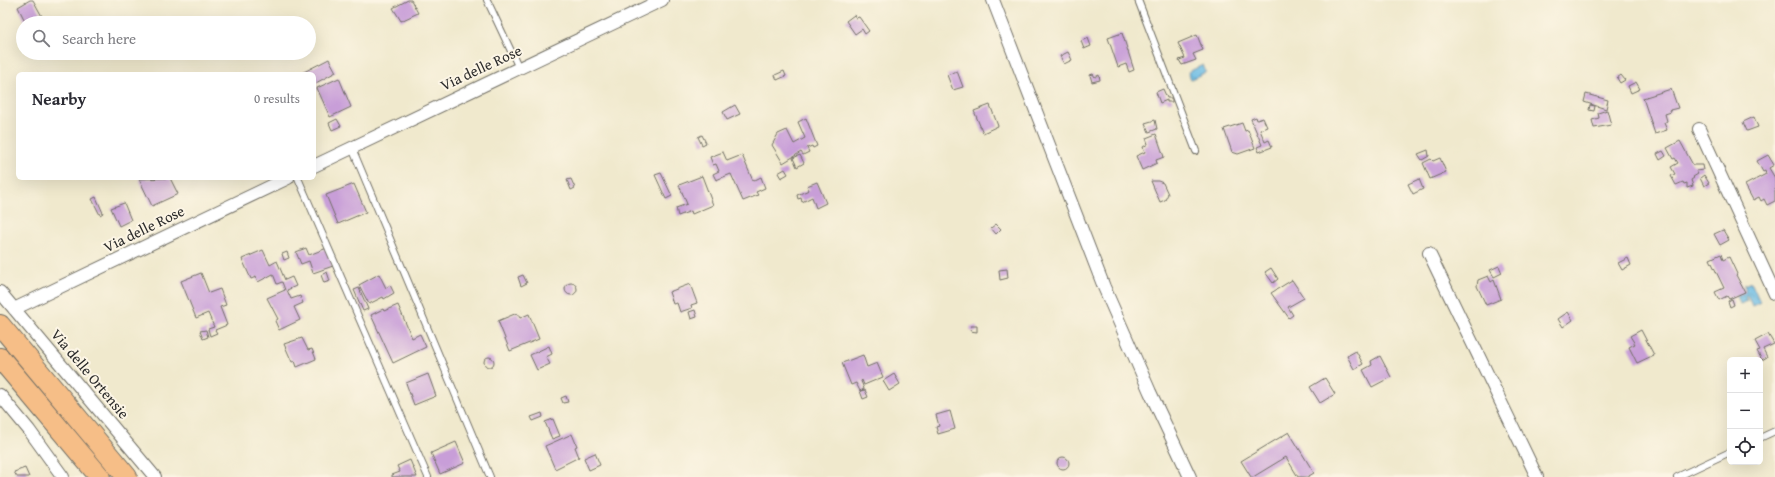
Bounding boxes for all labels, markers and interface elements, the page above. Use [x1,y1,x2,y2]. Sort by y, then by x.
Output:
search box [16,16,316,60]
icon: search [30,27,52,49]
text: Search here [62,28,136,49]
street label: Via delle Rose [437,40,525,96]
text: Nearby [32,86,86,111]
text: 0 results [254,89,300,108]
street label: Via delle Rose [100,200,188,257]
street label: Via delle Ortensie [47,324,134,423]
map controls [1727,357,1763,465]
button: + [1727,357,1763,393]
button: − [1727,393,1763,429]
button: locate [1727,429,1763,465]

